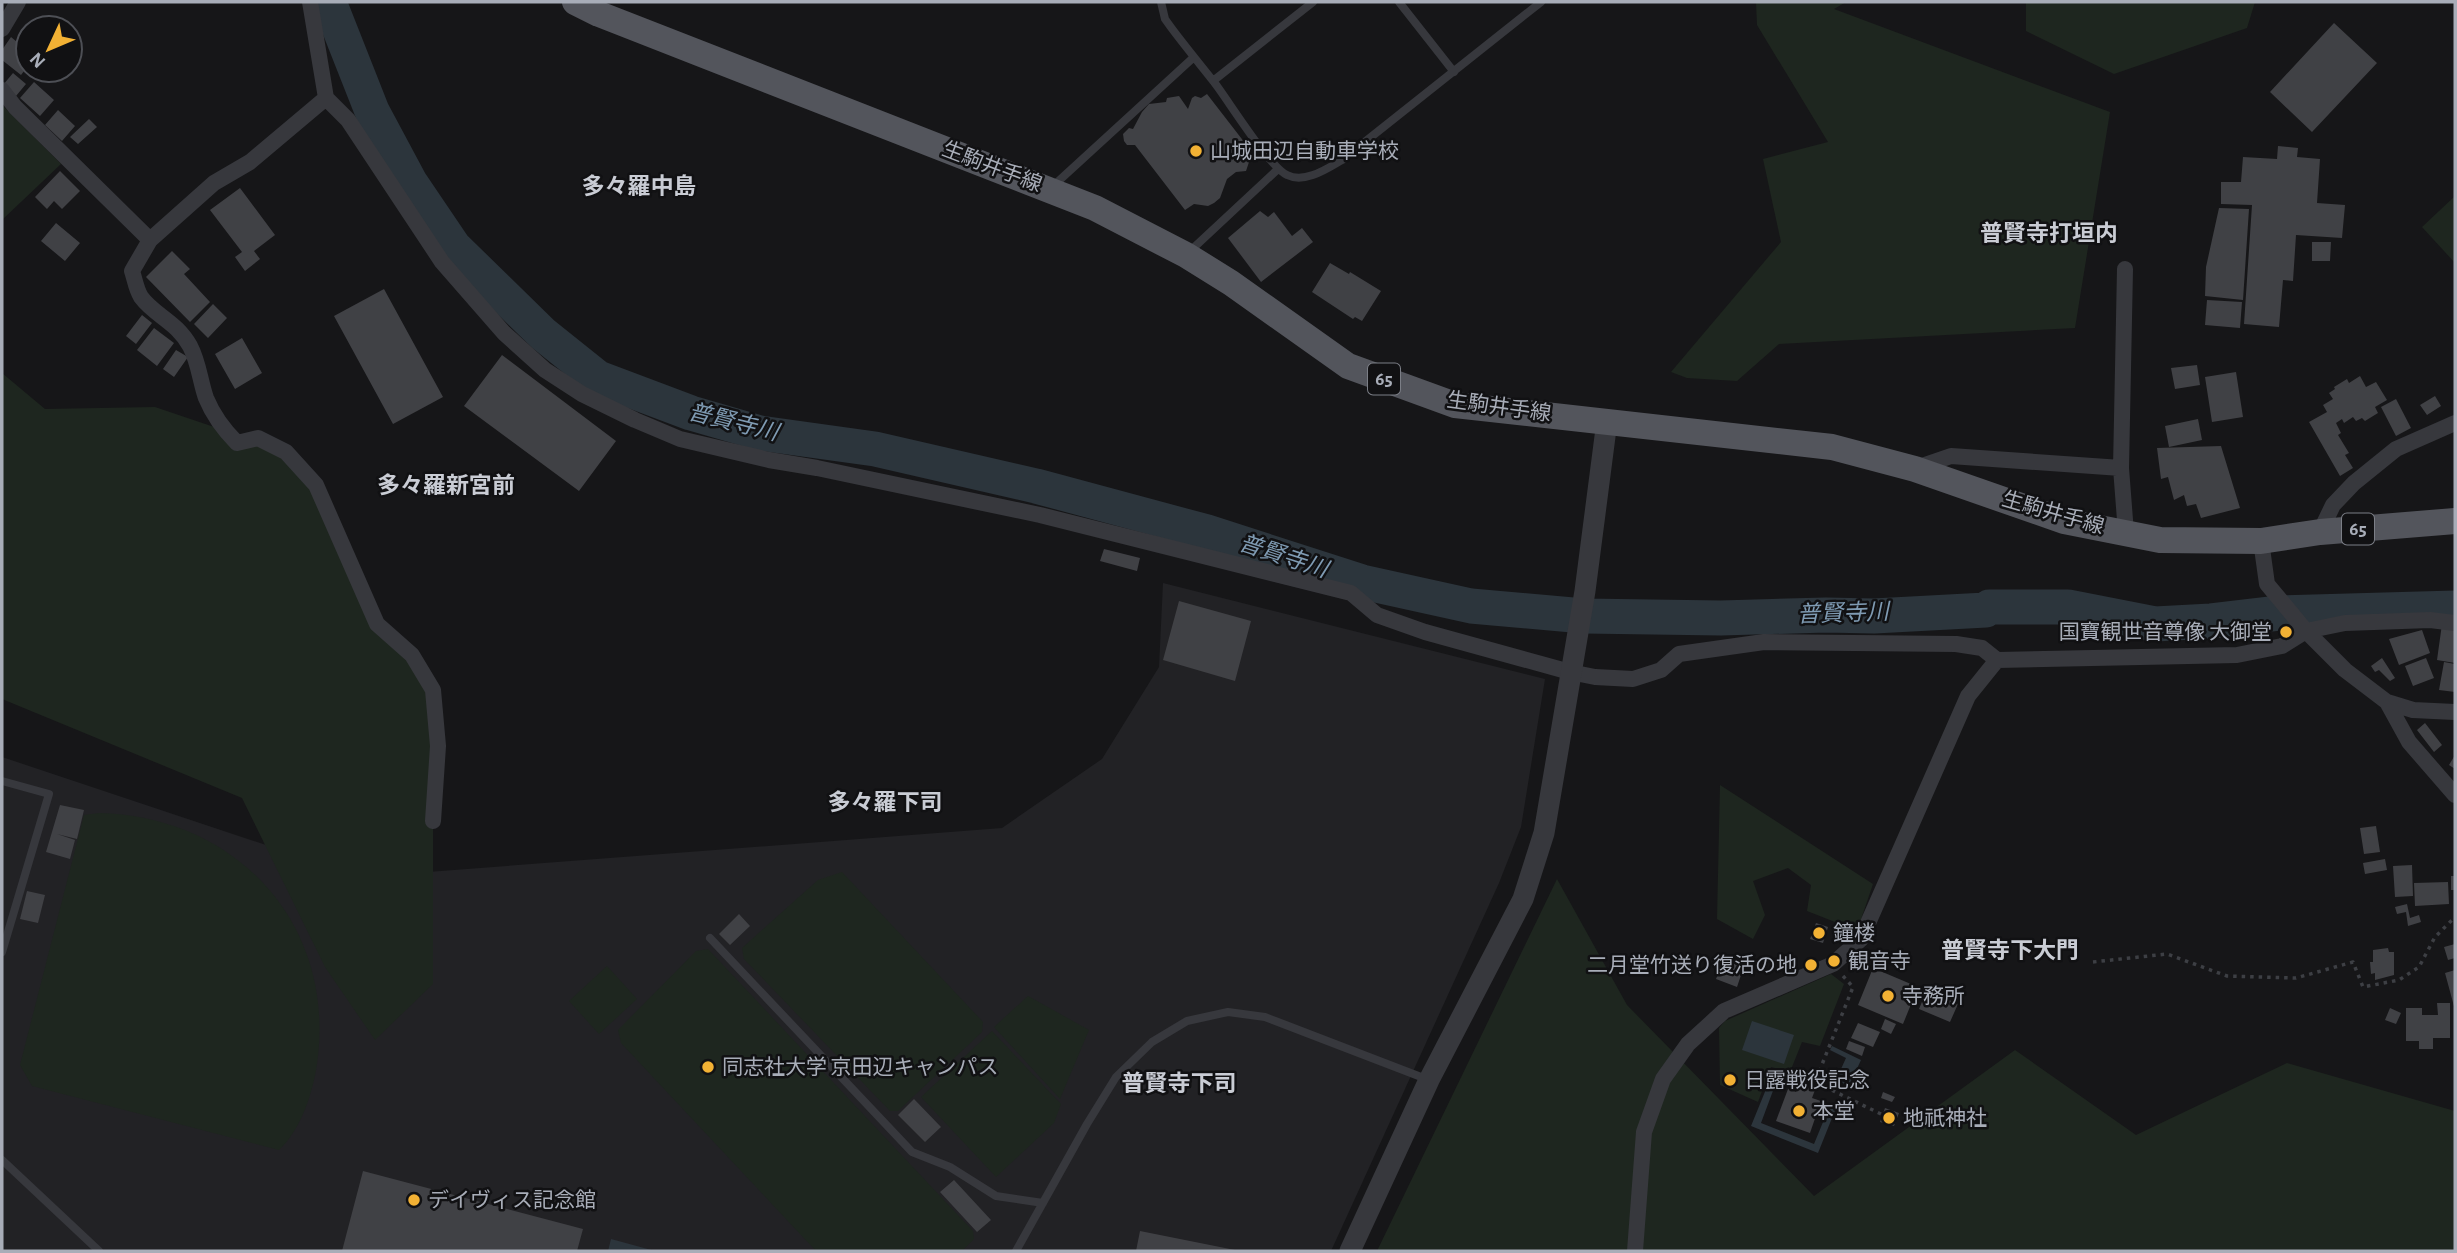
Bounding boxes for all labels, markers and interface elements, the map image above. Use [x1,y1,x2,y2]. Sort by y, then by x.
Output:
north arrow [14,14,84,84]
text: N [26,48,49,71]
street label: 生駒井手線 [939,137,1045,196]
place label: 山城田辺自動車学校 [1210,140,1399,162]
marker: 山城田辺自動車学校 [1188,143,1204,159]
district label: 多々羅中島 [582,174,697,199]
district label: 普賢寺打垣内 [1980,221,2118,246]
road number: 65 [1368,364,1400,394]
street label: 生駒井手線 [1446,388,1553,425]
water label: 普賢寺川 [686,399,784,446]
district label: 多々羅新宮前 [377,473,515,498]
street label: 生駒井手線 [2000,487,2107,538]
road number: 65 [2342,514,2374,544]
water label: 普賢寺川 [1236,530,1334,583]
water label: 普賢寺川 [1797,599,1892,627]
place label: 国寶観世音尊像 大御堂 [2059,621,2272,643]
marker: 国寶観世音尊像 大御堂 [2278,624,2294,640]
district label: 多々羅下司 [828,790,943,815]
place label: 鐘楼 [1833,922,1875,944]
marker: 鐘楼 [1811,925,1827,941]
district label: 普賢寺下大門 [1941,938,2079,963]
place label: 観音寺 [1848,950,1911,972]
marker: 観音寺 [1826,953,1842,969]
place label: 二月堂竹送り復活の地 [1587,954,1797,976]
marker: 二月堂竹送り復活の地 [1803,957,1819,973]
place label: 寺務所 [1902,985,1965,1007]
marker: 寺務所 [1880,988,1896,1004]
place label: 同志社大学 京田辺キャンパス [722,1056,998,1078]
marker: 同志社大学 京田辺キャンパス [700,1059,716,1075]
place label: 日露戦役記念 [1744,1069,1870,1091]
district label: 普賢寺下司 [1122,1071,1237,1096]
marker: 日露戦役記念 [1722,1072,1738,1088]
place label: 本堂 [1813,1100,1855,1122]
marker: 本堂 [1791,1103,1807,1119]
place label: 地祇神社 [1903,1107,1987,1129]
marker: 地祇神社 [1881,1110,1897,1126]
place label: デイヴィス記念館 [428,1189,596,1211]
marker: デイヴィス記念館 [406,1192,422,1208]

